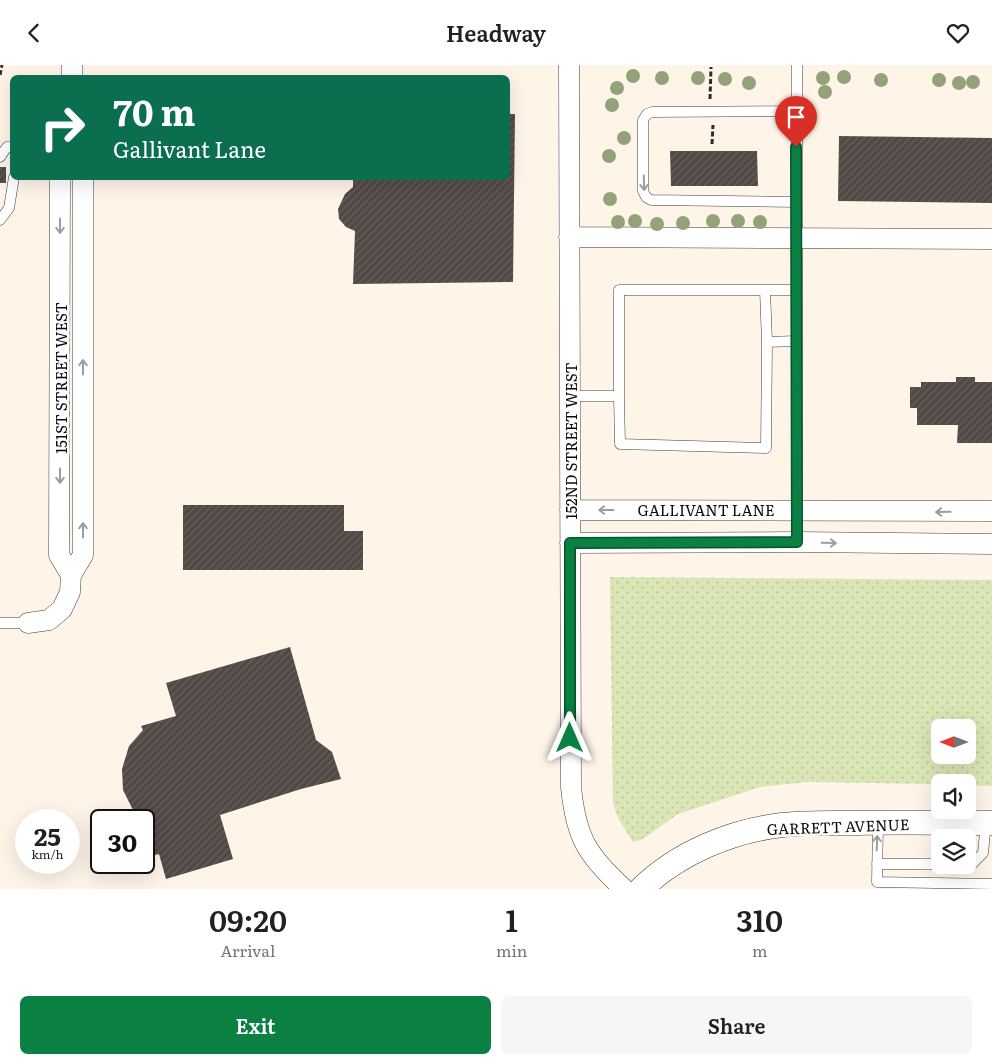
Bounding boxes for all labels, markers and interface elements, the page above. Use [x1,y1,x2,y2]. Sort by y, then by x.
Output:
text: Headway [446,16,546,49]
icon: back [20,19,48,47]
icon: heart [944,19,972,47]
text: 70 m [113,85,195,137]
icon: right [30,95,95,160]
pin [775,96,817,147]
icon: arrive [782,103,810,131]
text: Gallivant Lane [113,132,266,165]
one-way arrow [639,175,648,191]
one-way arrow [55,218,65,234]
street label: 151ST STREET WEST [49,302,72,454]
one-way arrow [78,359,88,376]
street label: 152ND STREET WEST [559,362,582,520]
one-way arrow [55,468,65,484]
street label: GALLIVANT LANE [637,498,775,521]
one-way arrow [598,505,614,515]
one-way arrow [936,507,952,517]
one-way arrow [78,522,88,538]
one-way arrow [820,538,837,548]
position arrow [543,711,595,763]
north arrow [931,719,976,764]
map controls [931,719,976,874]
button: sound [931,774,976,819]
speed limit sign: 30 [90,809,155,874]
street label: GARRETT AVENUE [766,812,910,840]
text: 25 [34,817,61,854]
button: layers [931,829,976,874]
one-way arrow [872,835,882,852]
text: km/h [32,845,63,863]
text: 09:20 [209,897,287,941]
text: 1 [505,897,518,941]
text: 310 [736,897,783,941]
text: Arrival [221,938,275,962]
text: min [496,938,527,962]
text: m [752,938,767,962]
button: Exit [20,996,491,1054]
button: Share [501,996,972,1054]

